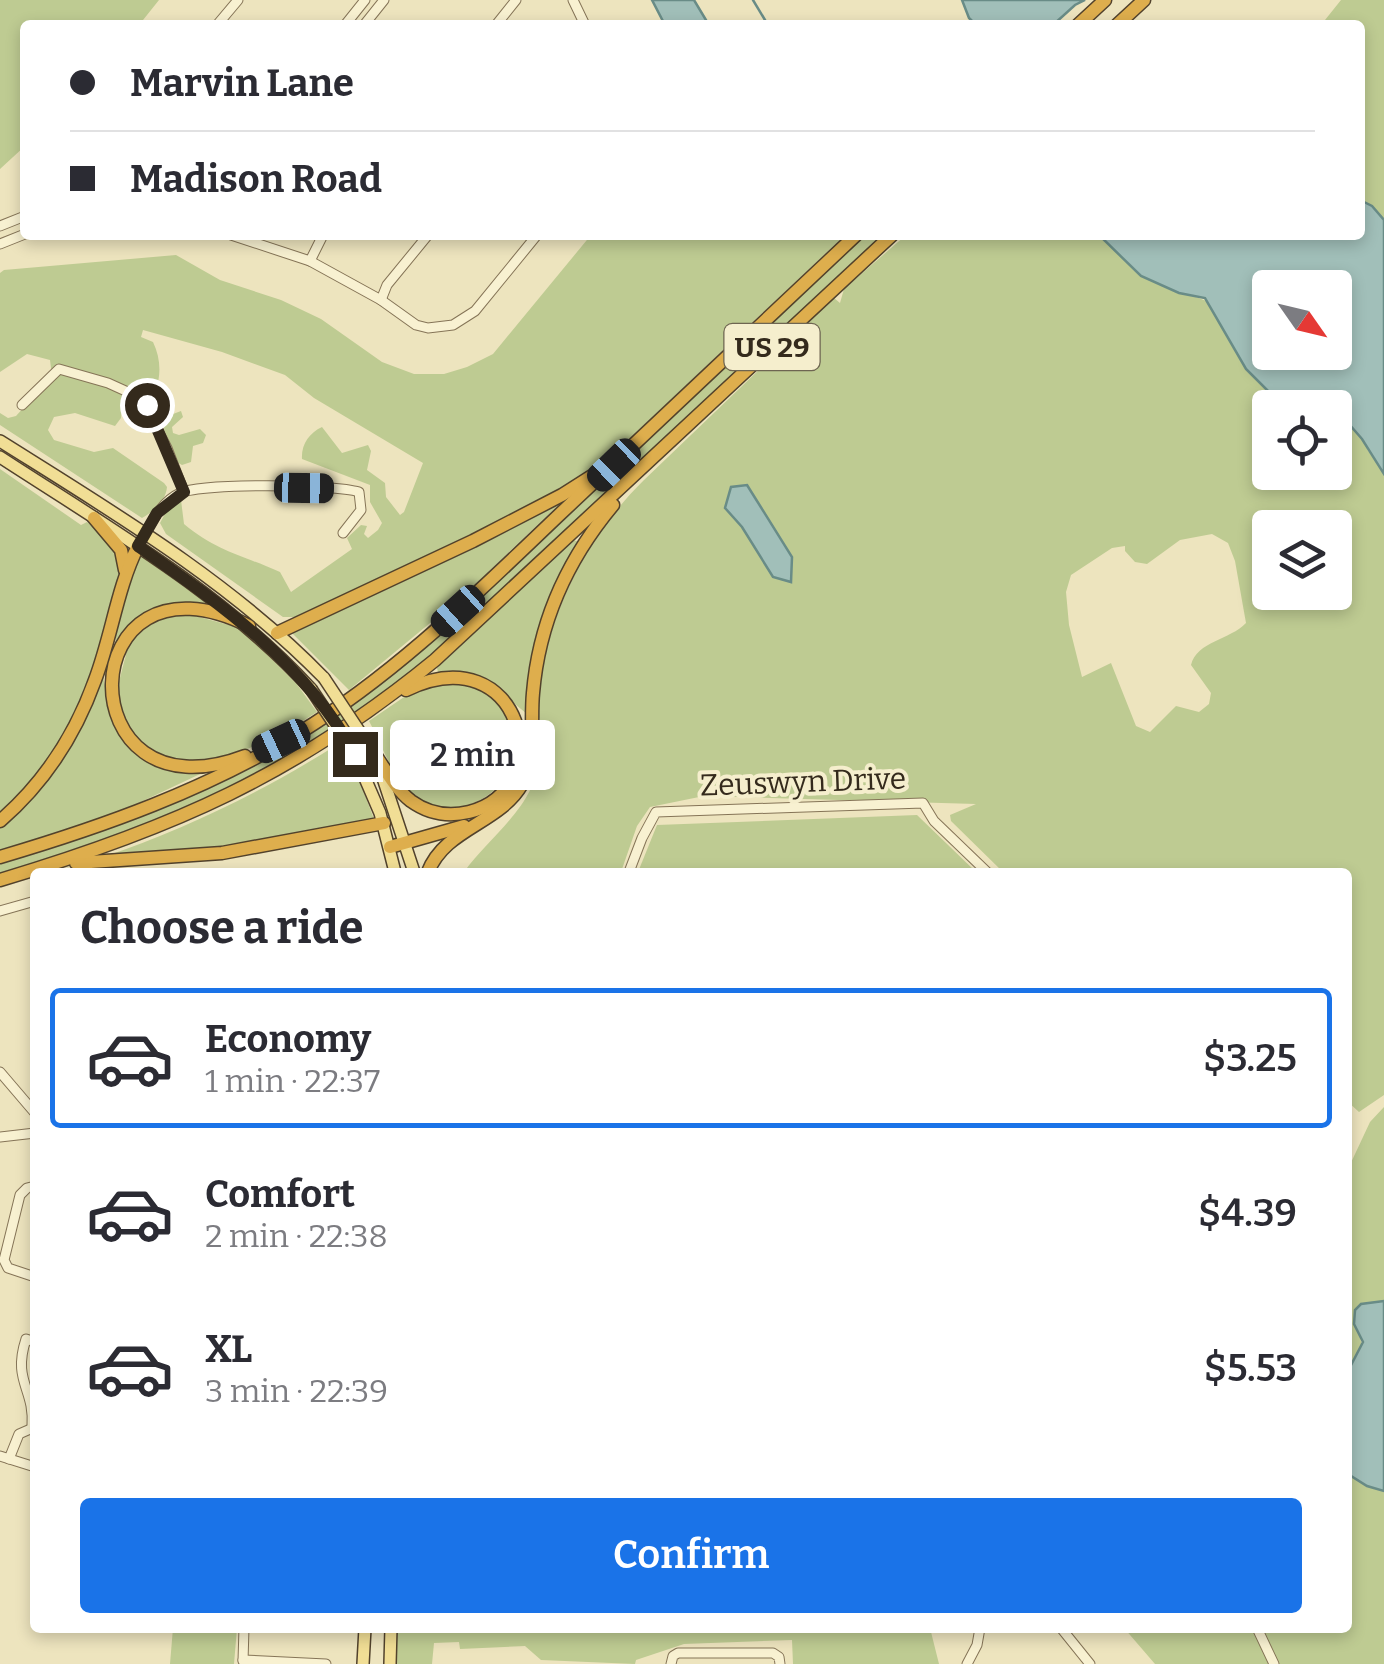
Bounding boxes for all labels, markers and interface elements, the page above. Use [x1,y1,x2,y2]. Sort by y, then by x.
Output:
text: Marvin Lane [130,60,354,106]
text: Madison Road [130,156,382,202]
north arrow [1252,270,1352,370]
map controls [1252,270,1352,610]
road number: US 29 [724,324,820,370]
route start [125,383,170,428]
button: locate [1252,390,1352,490]
car [582,433,646,497]
car [274,472,334,504]
button: layers [1252,510,1352,610]
car [426,580,490,642]
car [247,715,315,767]
callout: 2 min [390,719,555,789]
route end [333,732,378,777]
text: 2 min [430,736,515,774]
street label: Zeuswyn Drive [699,760,907,804]
text: Choose a ride [80,901,363,955]
icon: car [85,1013,175,1103]
text: Economy [205,1016,371,1062]
text: $3.25 [1203,1035,1297,1081]
text: 1 min · 22:37 [205,1062,380,1100]
icon: car [85,1168,175,1258]
text: Comfort [205,1171,355,1217]
text: $4.39 [1198,1190,1297,1236]
text: 2 min · 22:38 [205,1217,388,1255]
icon: car [85,1323,175,1413]
text: XL [205,1326,252,1372]
text: $5.53 [1204,1345,1297,1391]
text: 3 min · 22:39 [205,1372,388,1410]
button: Confirm [80,1498,1302,1613]

